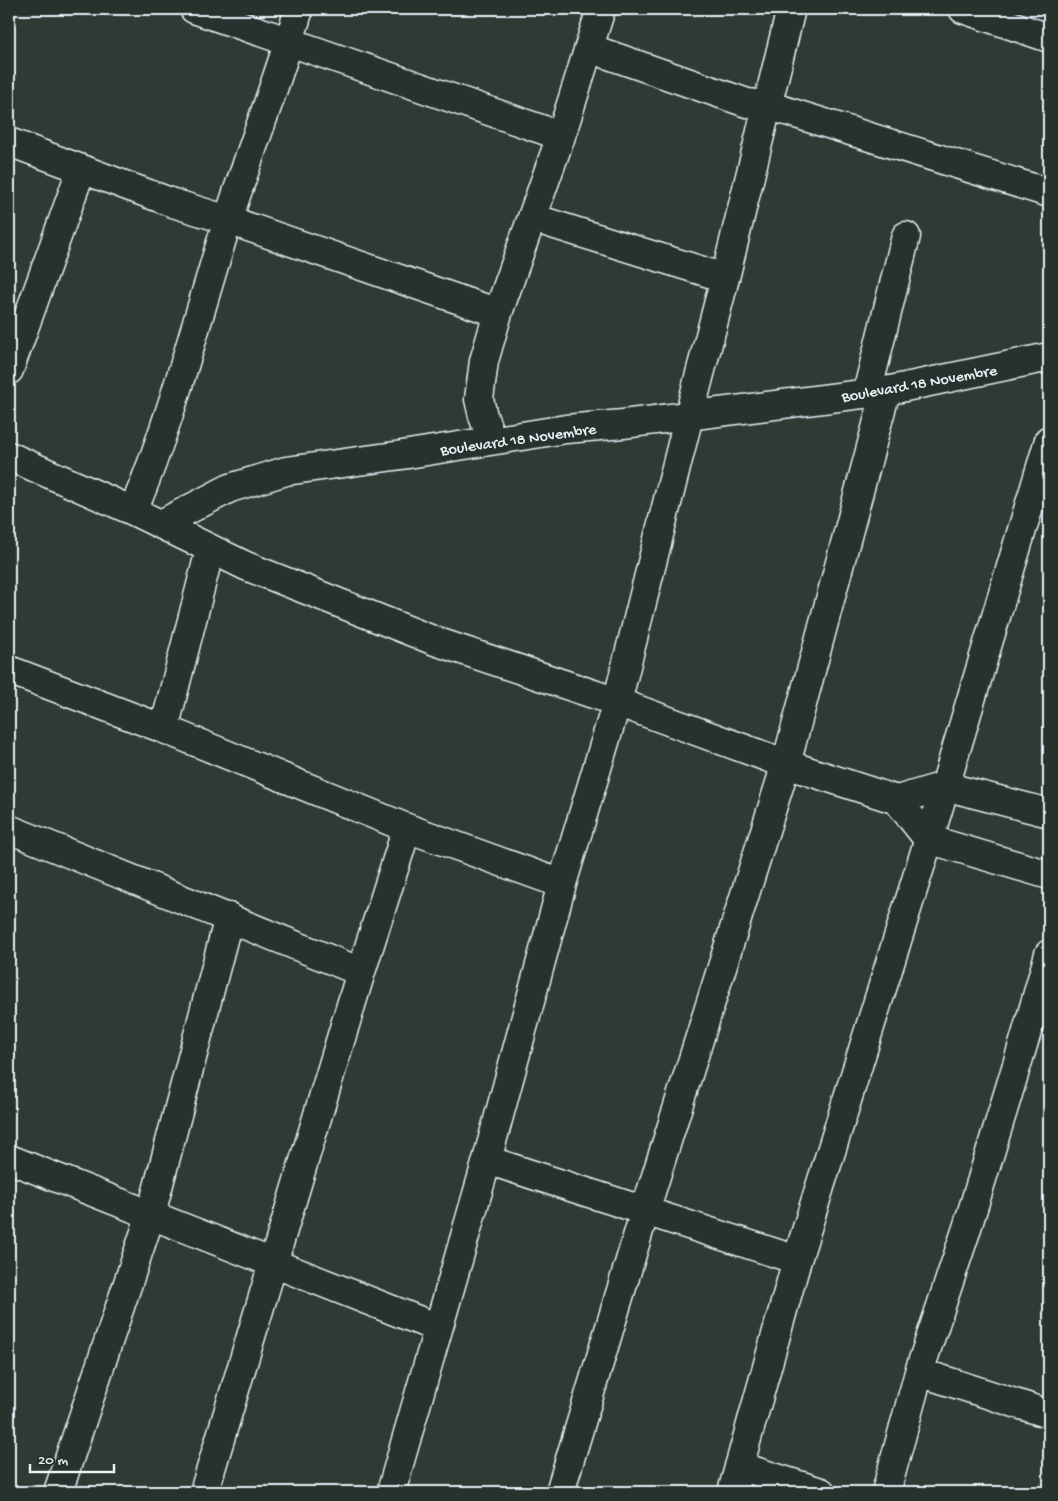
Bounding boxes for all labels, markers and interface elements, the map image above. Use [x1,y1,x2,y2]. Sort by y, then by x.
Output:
street label: Boulevard 18 Novembre [839,362,999,409]
street label: Boulevard 18 Novembre [438,421,598,462]
scale bar [30,1441,114,1473]
text: 20 m [38,1452,68,1470]

